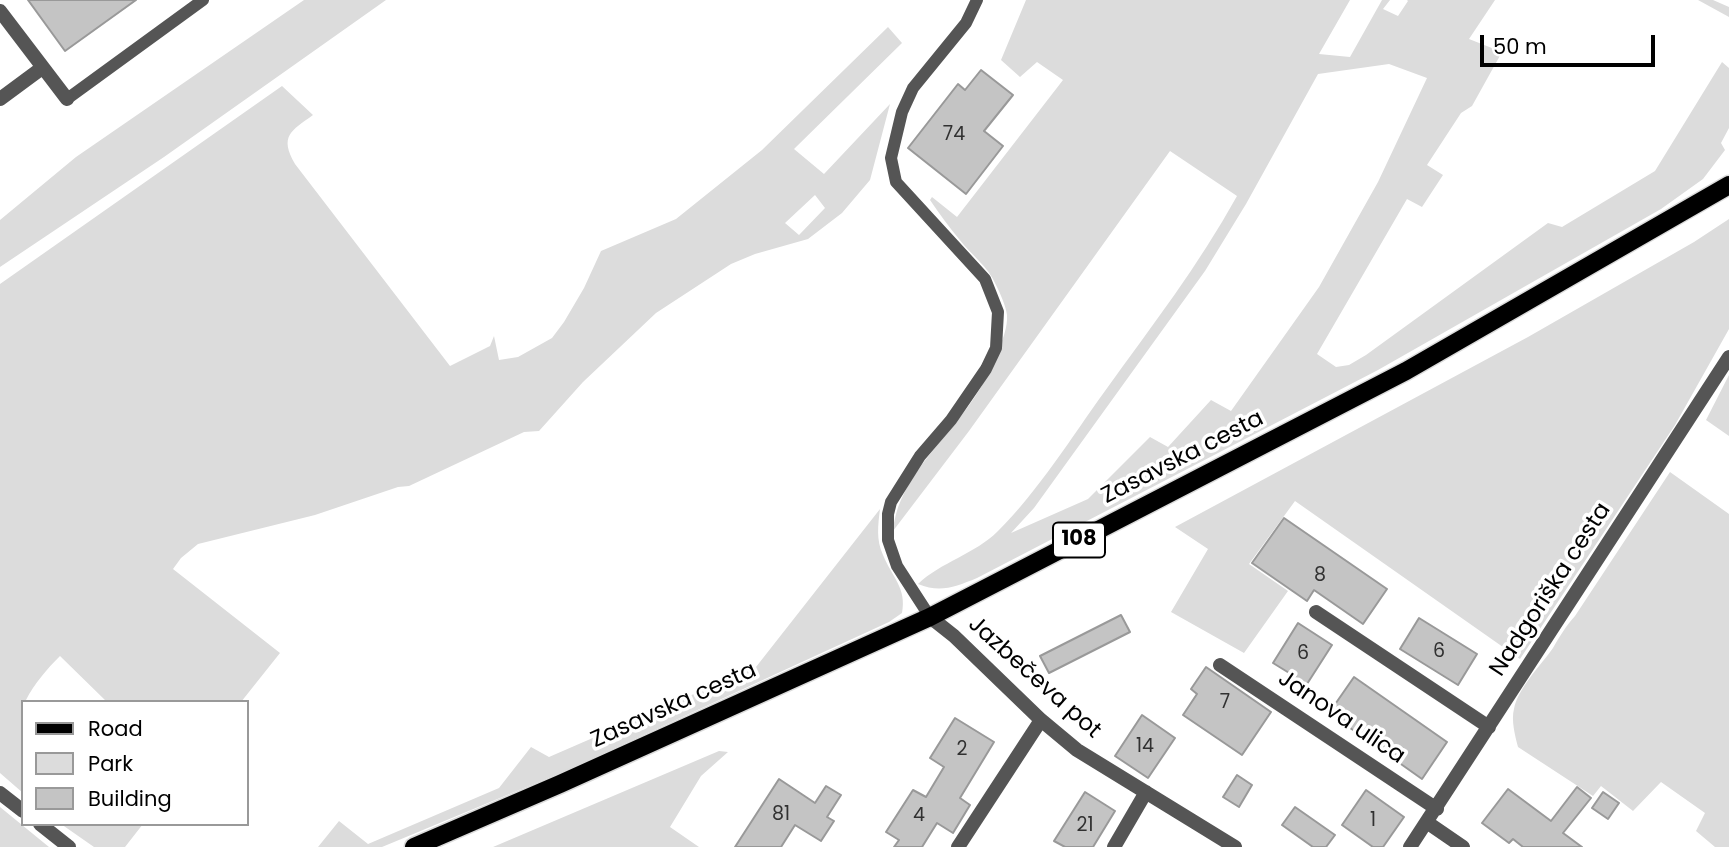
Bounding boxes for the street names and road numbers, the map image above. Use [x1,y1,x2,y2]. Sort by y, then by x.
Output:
street label: Zasavska cesta [1097,405,1269,511]
street label: Nadgoriška cesta [1485,498,1617,682]
road number: 108 [1053,522,1105,558]
street label: Jazbečeva pot [962,611,1106,745]
street label: Zasavska cesta [587,657,761,755]
street label: Janova ulica [1272,665,1410,771]

